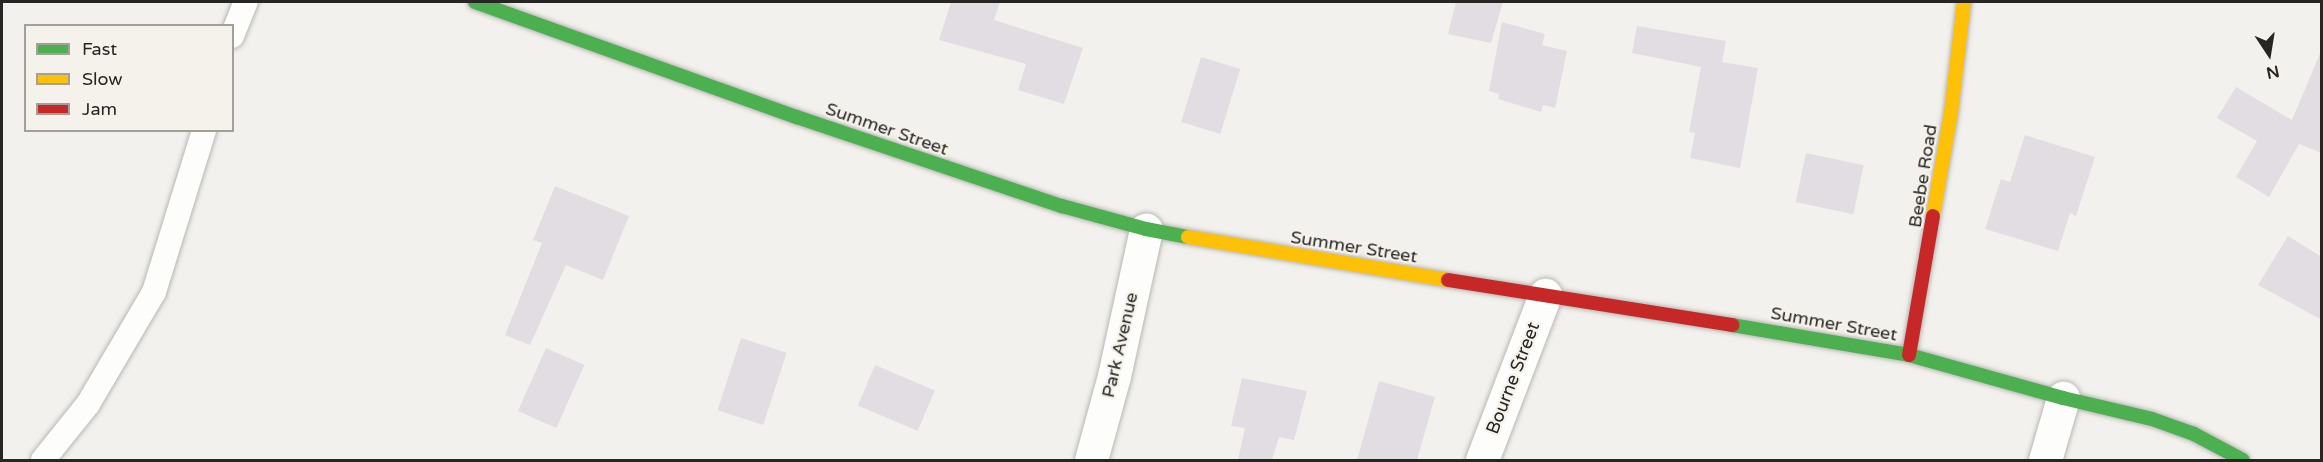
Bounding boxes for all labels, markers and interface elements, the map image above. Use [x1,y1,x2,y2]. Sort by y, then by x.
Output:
legend [24,24,234,132]
north arrow [2239,24,2299,84]
text: Fast [82,38,117,60]
text: N [2264,60,2281,83]
text: Slow [82,68,123,90]
text: Jam [82,98,117,120]
street label: Summer Street [823,98,951,160]
street label: Beebe Road [1904,123,1942,229]
street label: Summer Street [1289,226,1419,268]
street label: Park Avenue [1097,290,1143,400]
street label: Summer Street [1769,302,1899,346]
street label: Bourne Street [1482,319,1544,437]

